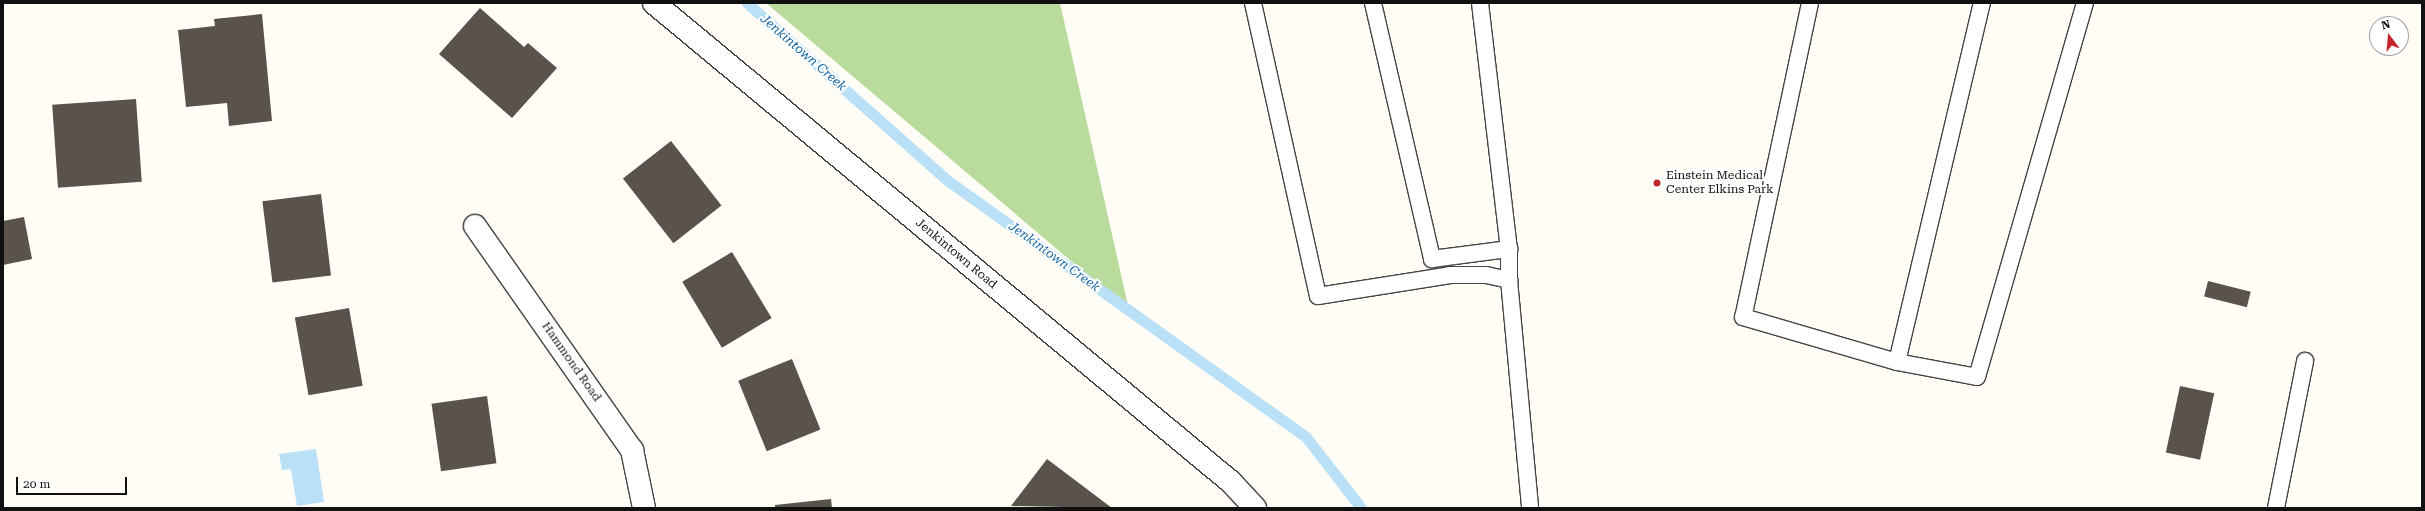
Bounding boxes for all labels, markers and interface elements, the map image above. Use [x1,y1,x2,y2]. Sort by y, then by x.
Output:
water label: Jenkintown Creek [757,11,849,95]
north arrow [2369,16,2409,56]
text: N [2380,18,2392,32]
place label: Einstein Medical Center Elkins Park [1666,169,1774,197]
marker: Einstein Medical Center Elkins Park [1651,177,1663,189]
street label: Jenkintown Road [912,216,1000,292]
water label: Jenkintown Creek [1005,219,1103,295]
street label: Hammond Road [538,320,604,404]
scale bar [18,469,129,495]
text: 20 m [23,477,50,491]

